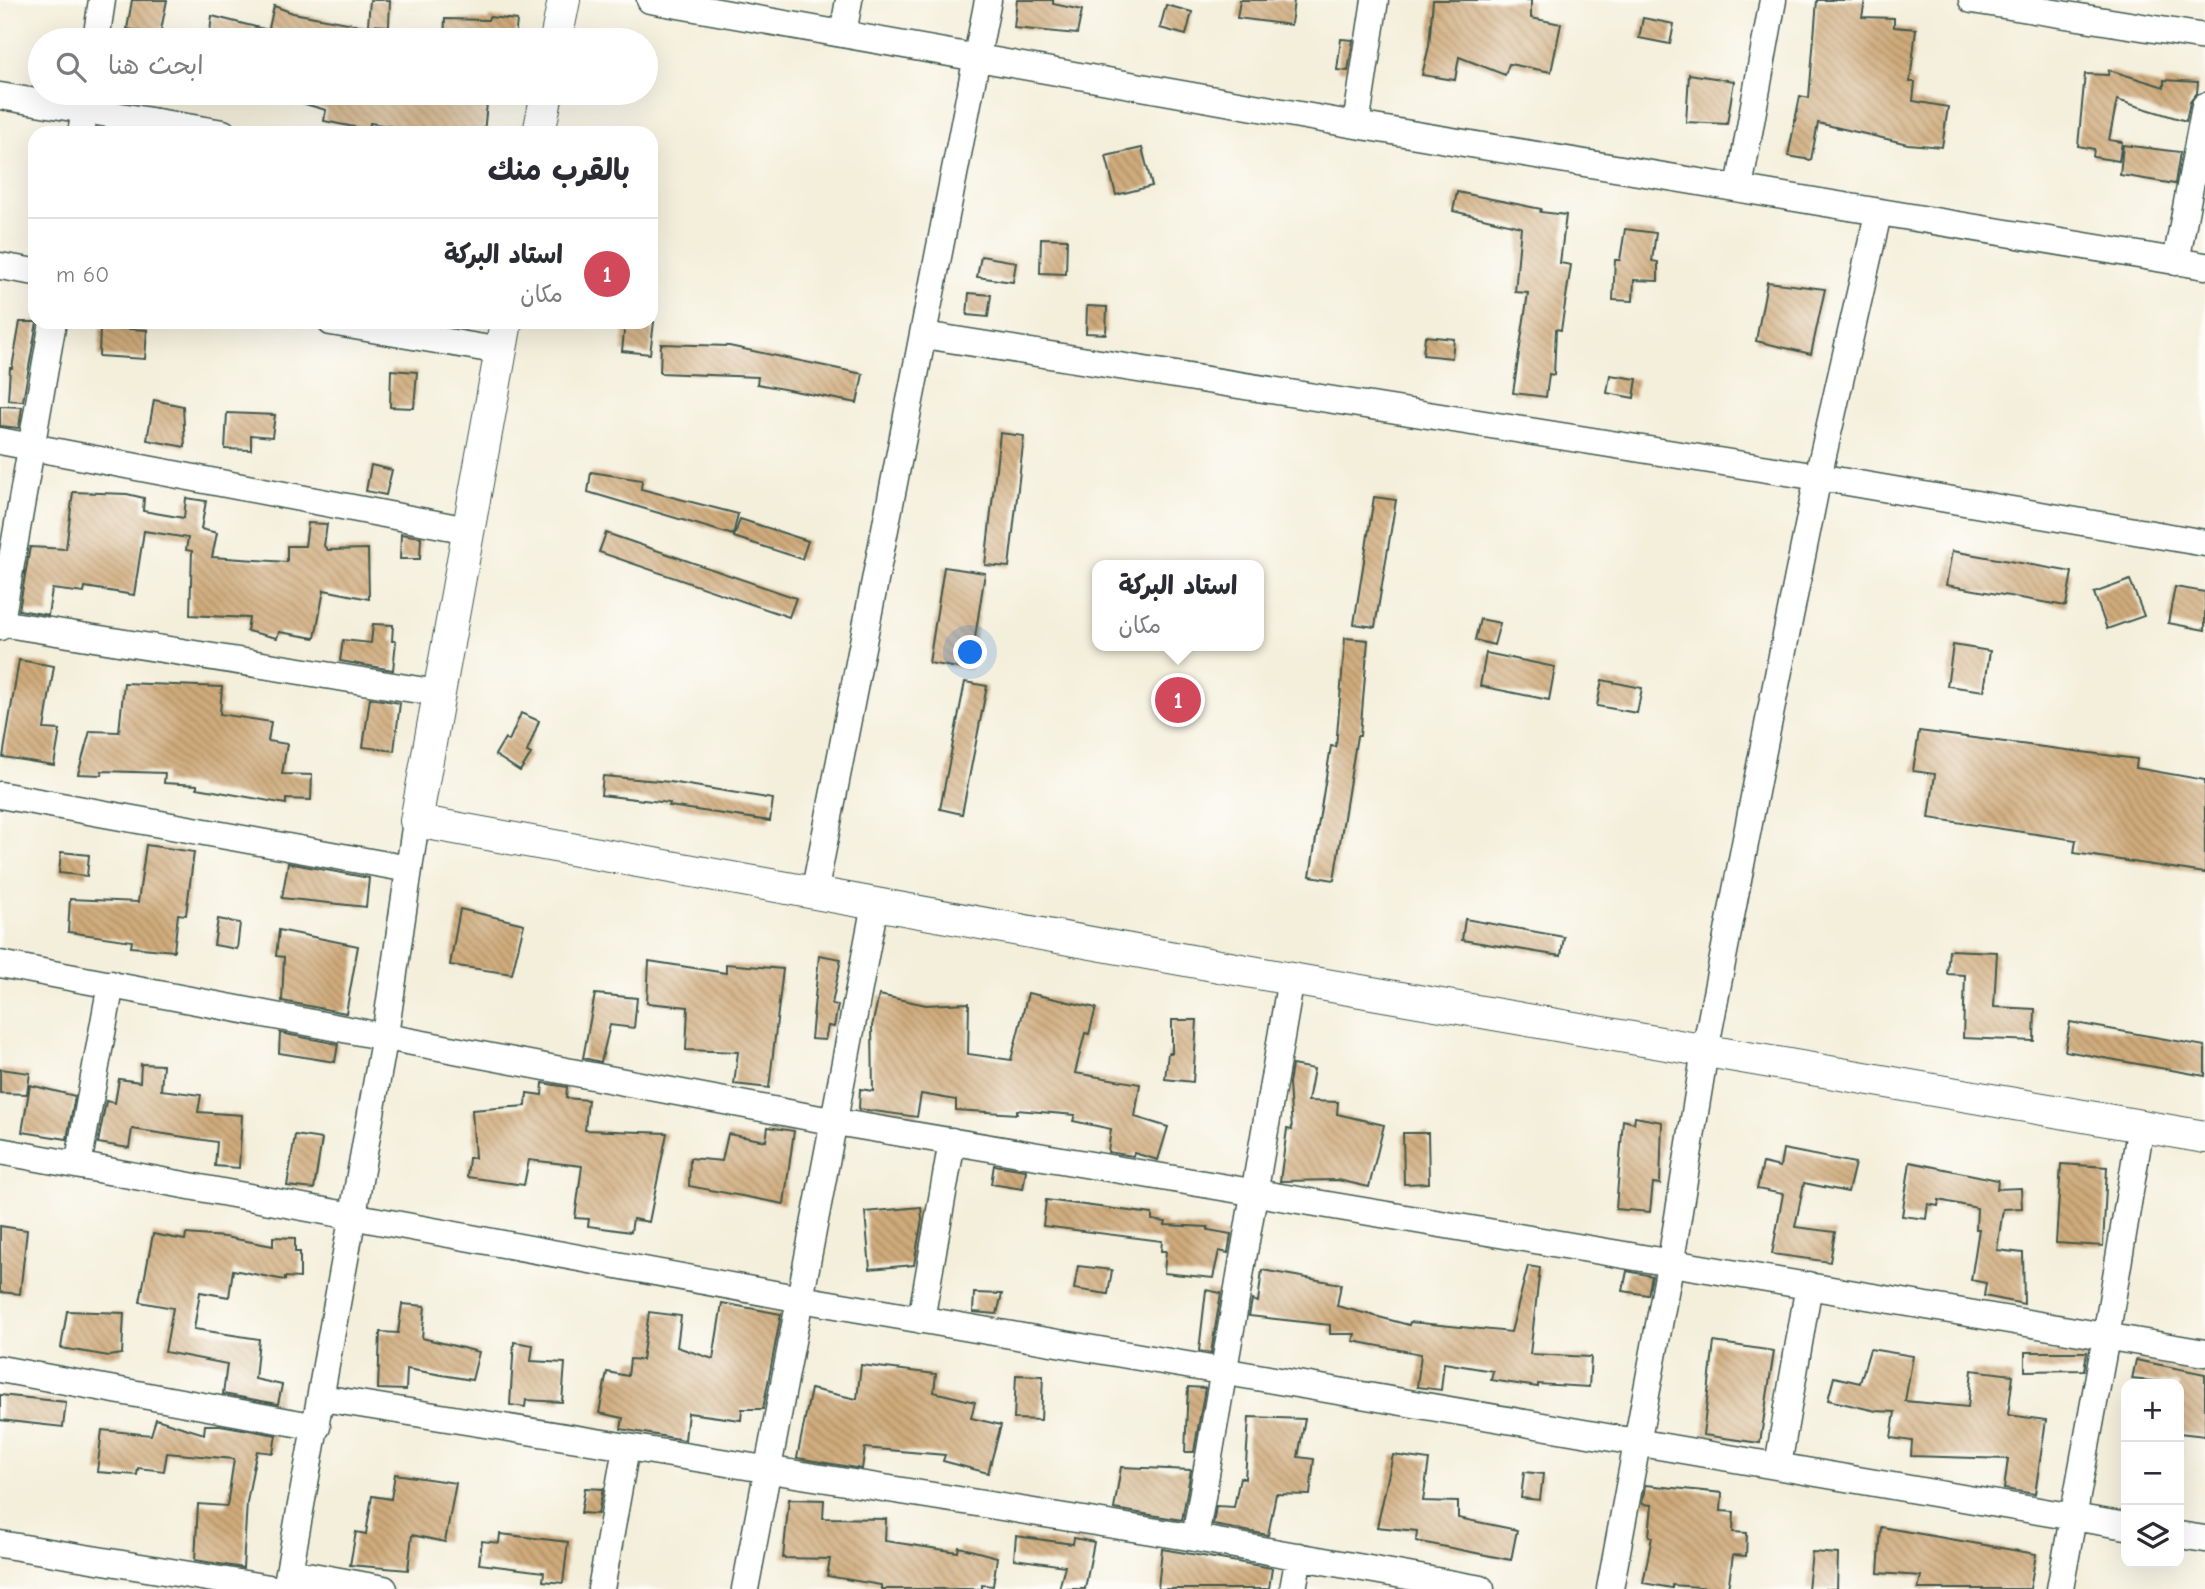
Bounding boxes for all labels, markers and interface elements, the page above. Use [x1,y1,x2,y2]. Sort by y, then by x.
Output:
search box [28,28,658,105]
icon: search [52,48,90,86]
text: ابحث هنا [108,51,204,81]
text: بالقرب منك [488,153,630,188]
text: استاد البركة [444,240,563,270]
text: 60 m [56,261,109,288]
text: 1 [602,261,612,288]
text: مكان [520,281,563,308]
popup [1092,560,1264,651]
text: استاد البركة [1119,571,1237,601]
text: مكان [1119,612,1161,639]
your location [953,635,987,669]
pin: 1 [1155,674,1201,726]
map controls [2121,1379,2184,1568]
button: + [2121,1379,2184,1442]
button: − [2121,1442,2184,1505]
button: layers [2121,1505,2184,1568]

